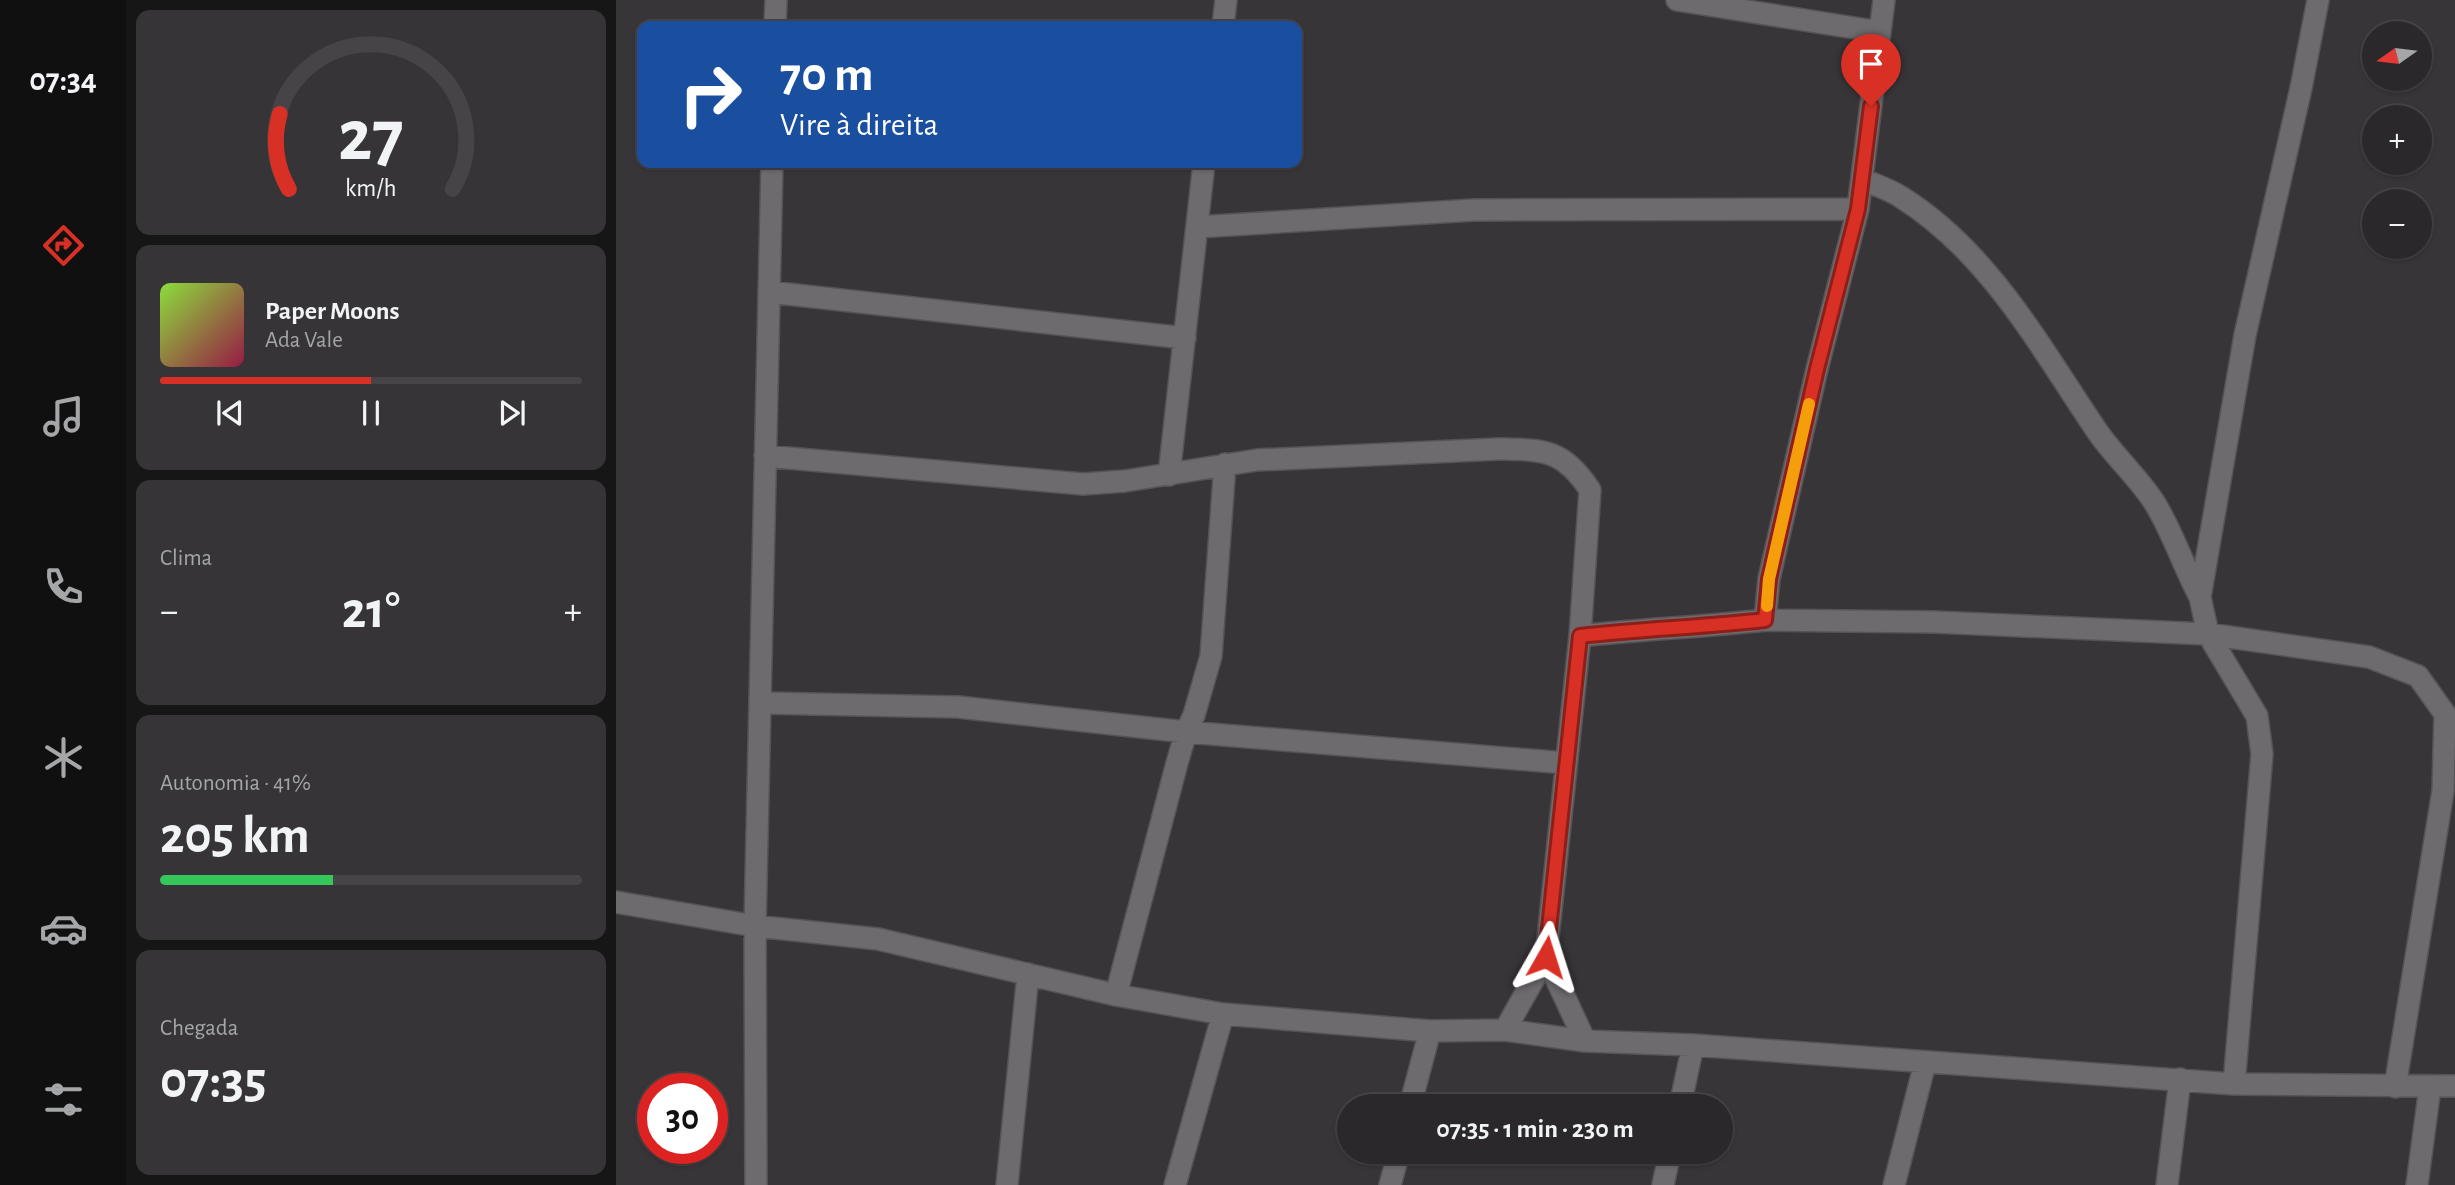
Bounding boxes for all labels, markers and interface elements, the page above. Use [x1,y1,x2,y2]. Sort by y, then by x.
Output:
north arrow [2362,21,2432,91]
map controls [2362,21,2432,259]
pin [1841,34,1901,106]
icon: arrive [1852,45,1890,83]
icon: right [665,49,756,140]
text: 70 m [780,51,874,100]
text: 07:34 [29,64,97,96]
text: 27 [338,101,404,174]
button: + [2362,105,2432,175]
text: Vire à direita [780,109,938,141]
text: km/h [345,175,397,200]
button: − [2362,189,2432,259]
icon: directions [39,221,88,270]
text: Paper Moons [265,298,400,324]
text: Ada Vale [265,329,343,352]
icon: music [39,392,88,441]
icon: previous [211,394,249,432]
icon: pause [352,394,390,432]
icon: next [493,394,531,432]
text: Clima [160,547,212,570]
icon: phone [39,562,88,611]
text: 21° [342,585,400,637]
text: − [160,593,178,631]
text: + [564,593,582,631]
icon: climate [39,733,88,782]
text: Autonomia · 41% [160,772,311,795]
text: 205 km [160,810,310,862]
icon: car [39,904,88,953]
position arrow [1509,920,1583,994]
text: Chegada [160,1017,238,1040]
text: 07:35 [160,1055,266,1107]
speed limit sign: 30 [637,1073,728,1164]
icon: filters [39,1075,88,1124]
text: 07:35 · 1 min · 230 m [1436,1116,1634,1142]

